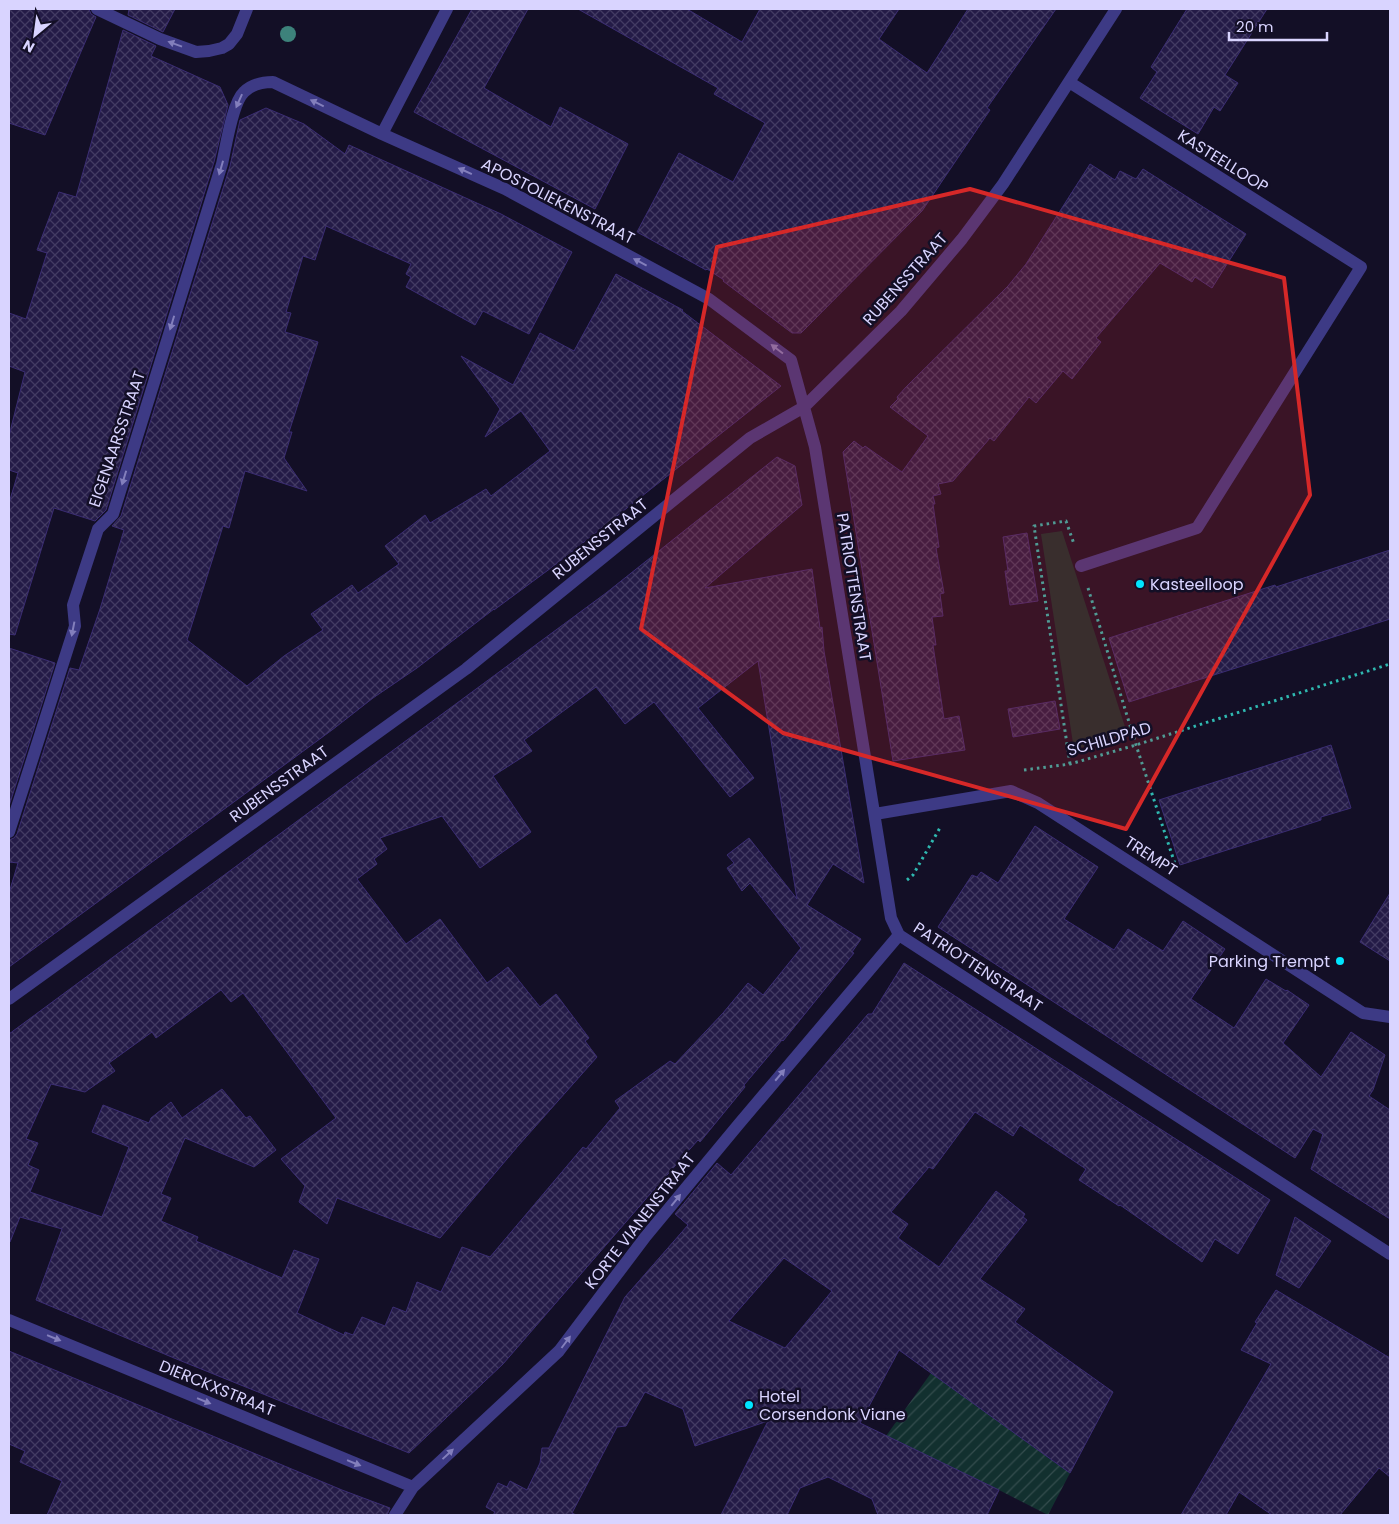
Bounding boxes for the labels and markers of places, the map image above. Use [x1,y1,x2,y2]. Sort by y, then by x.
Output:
place label: Kasteelloop [1150,573,1244,596]
marker: Kasteelloop [1134,578,1146,590]
place label: Parking Trempt [1209,950,1330,973]
marker: Parking Trempt [1334,955,1346,967]
place label: Hotel Corsendonk Viane [759,1385,906,1426]
marker: Hotel Corsendonk Viane [743,1399,755,1411]

